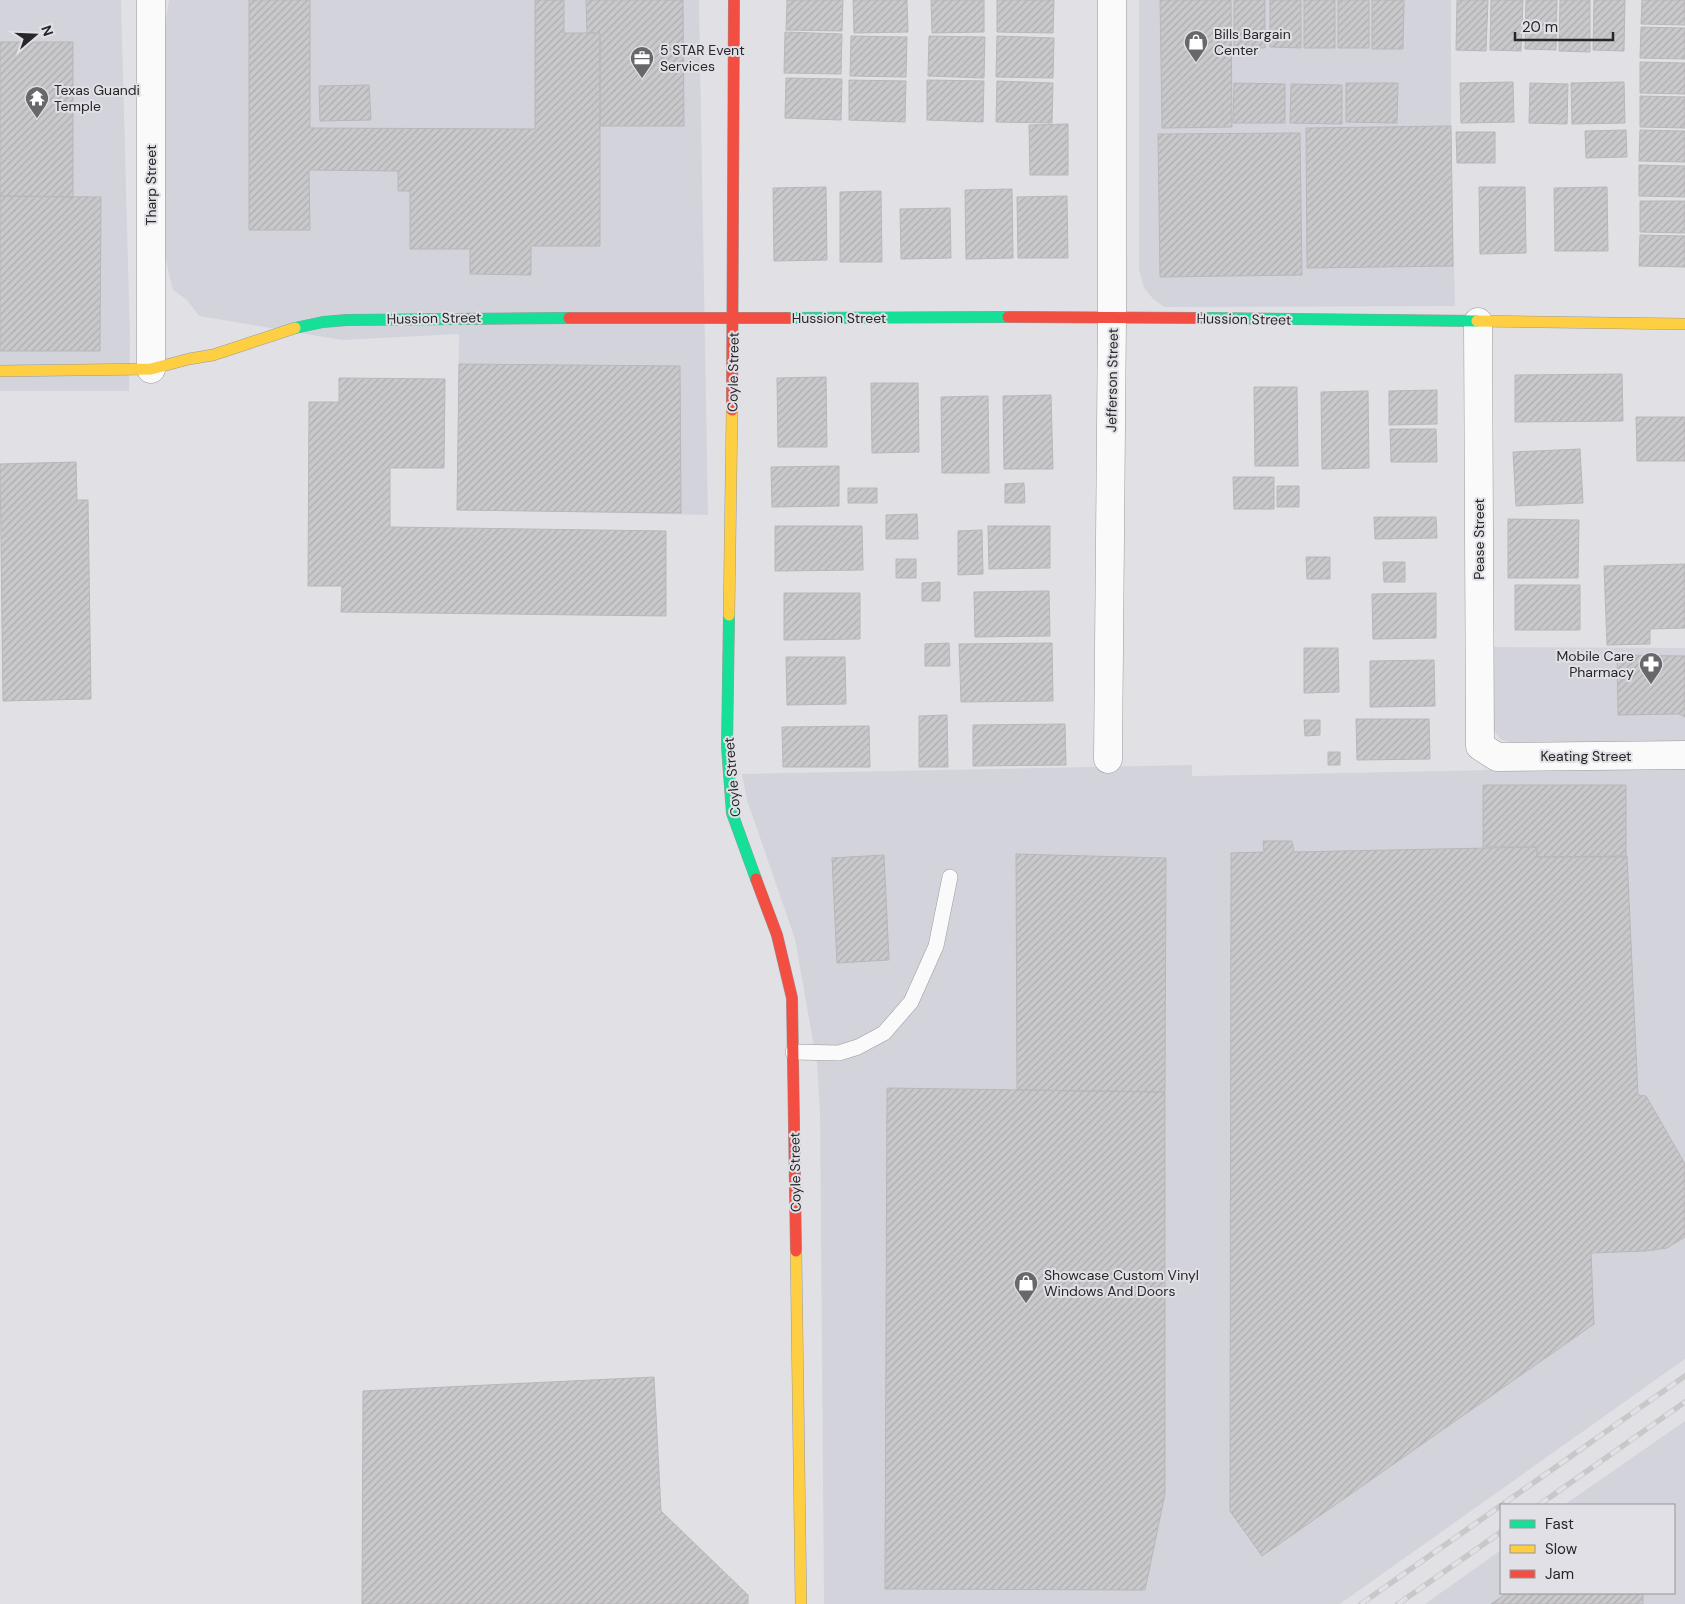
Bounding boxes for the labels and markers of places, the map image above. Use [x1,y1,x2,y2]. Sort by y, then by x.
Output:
place label: Bills Bargain Center [1214,25,1291,59]
shop icon: Bills Bargain Center [1183,29,1209,63]
place label: 5 STAR Event Services [660,41,745,75]
office icon: 5 STAR Event Services [629,45,655,79]
place label: Texas Guandi Temple [54,81,140,115]
temple icon: Texas Guandi Temple [24,85,50,119]
place label: Mobile Care Pharmacy [1556,647,1634,681]
pharmacy icon: Mobile Care Pharmacy [1638,651,1664,685]
place label: Showcase Custom Vinyl Windows And Doors [1044,1266,1199,1300]
shop icon: Showcase Custom Vinyl Windows And Doors [1013,1270,1039,1304]

